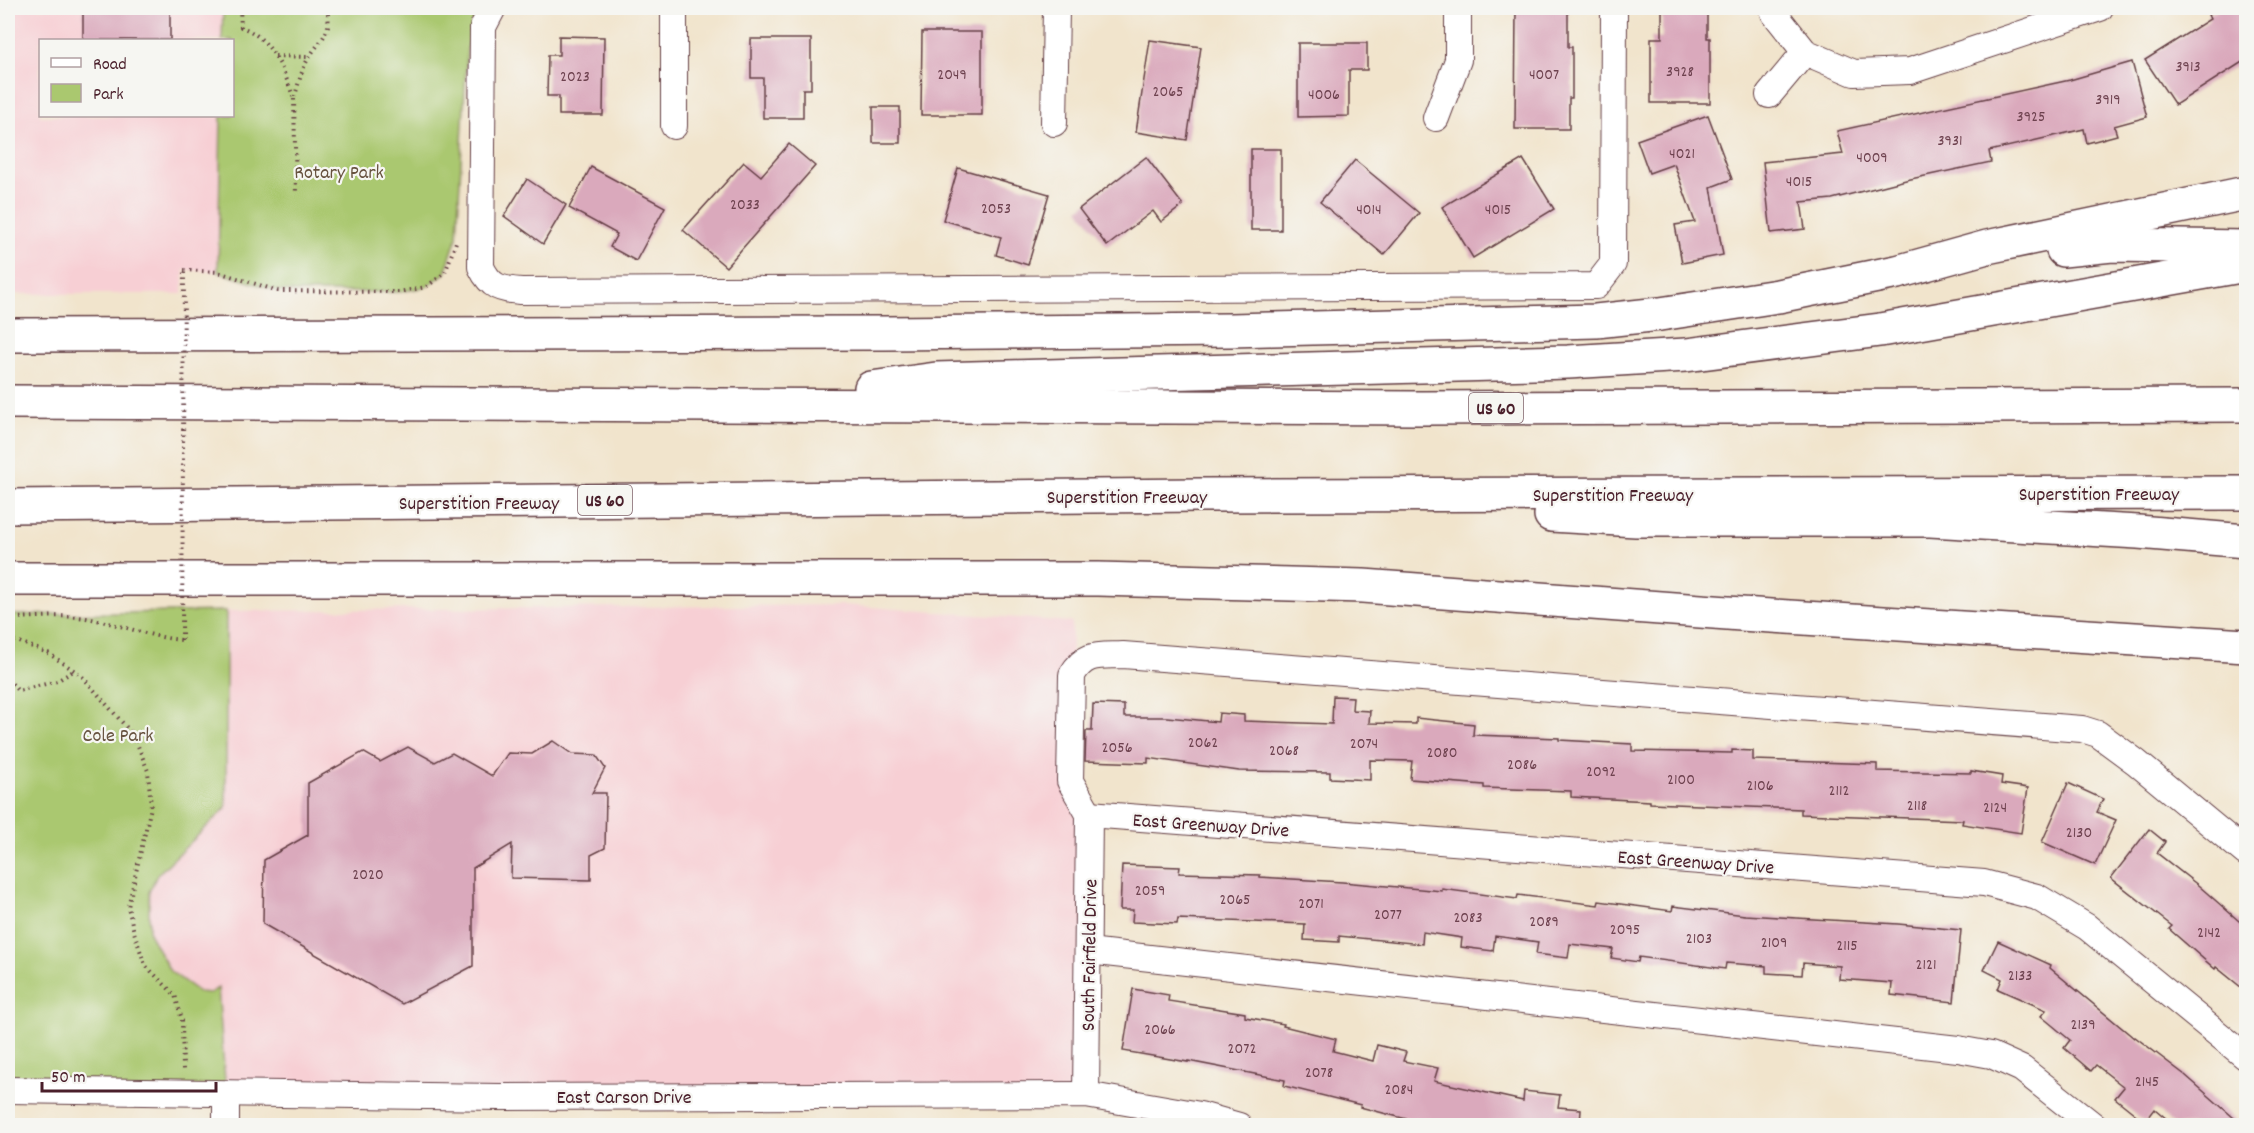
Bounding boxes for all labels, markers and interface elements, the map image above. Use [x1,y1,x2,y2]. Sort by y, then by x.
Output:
legend [39,39,234,117]
text: Road [93,53,127,78]
house number: 3913 [2175,56,2201,79]
house number: 3928 [1666,61,1694,84]
house number: 2049 [937,64,967,87]
house number: 4007 [1529,64,1559,87]
house number: 2023 [560,66,590,89]
house number: 2065 [1153,81,1183,104]
text: Park [93,83,124,108]
house number: 4006 [1308,84,1340,107]
house number: 3919 [2095,89,2121,112]
house number: 3925 [2017,106,2045,129]
house number: 3931 [1937,130,1963,153]
house number: 4021 [1669,143,1695,166]
house number: 4009 [1856,147,1888,170]
park label: Rotary Park [294,160,384,188]
house number: 4015 [1786,171,1812,194]
house number: 2033 [730,194,760,217]
house number: 2053 [981,198,1011,221]
house number: 4014 [1356,199,1382,222]
house number: 4015 [1485,199,1511,222]
road number: US 60 [1469,393,1523,423]
street label: Superstition Freeway [2019,482,2180,510]
street label: Superstition Freeway [1533,483,1694,511]
road number: US 60 [578,485,632,515]
street label: Superstition Freeway [1047,485,1208,513]
street label: Superstition Freeway [399,491,560,519]
park label: Cole Park [83,723,154,751]
house number: 2062 [1188,732,1218,755]
house number: 2074 [1350,733,1378,756]
house number: 2056 [1102,737,1133,760]
house number: 2068 [1269,740,1299,763]
house number: 2080 [1427,742,1457,765]
house number: 2086 [1507,754,1537,777]
house number: 2092 [1586,761,1616,784]
house number: 2100 [1667,769,1695,792]
house number: 2106 [1746,775,1774,798]
house number: 2112 [1829,780,1850,803]
house number: 2118 [1907,795,1927,818]
house number: 2124 [1983,797,2007,820]
street label: East Greenway Drive [1132,808,1290,846]
house number: 2130 [2066,822,2092,845]
street label: East Greenway Drive [1617,845,1775,883]
house number: 2020 [352,864,384,887]
street label: South Fairfield Drive [1076,879,1106,1031]
house number: 2059 [1135,880,1165,903]
house number: 2065 [1220,889,1250,912]
house number: 2071 [1298,893,1324,916]
house number: 2077 [1374,904,1402,927]
house number: 2083 [1453,907,1483,930]
house number: 2089 [1529,911,1559,934]
house number: 2095 [1610,919,1640,942]
house number: 2142 [2197,922,2221,945]
house number: 2103 [1686,928,1712,951]
house number: 2109 [1761,932,1787,955]
house number: 2115 [1836,935,1858,958]
house number: 2121 [1916,954,1937,977]
house number: 2133 [2008,965,2032,988]
house number: 2139 [2071,1014,2095,1037]
house number: 2066 [1144,1019,1176,1042]
house number: 2072 [1228,1038,1256,1061]
scale bar [42,1055,216,1093]
house number: 2078 [1305,1062,1333,1085]
text: 50 m [51,1066,86,1091]
house number: 2145 [2135,1071,2159,1094]
house number: 2084 [1385,1079,1413,1102]
street label: East Carson Drive [556,1085,692,1113]

